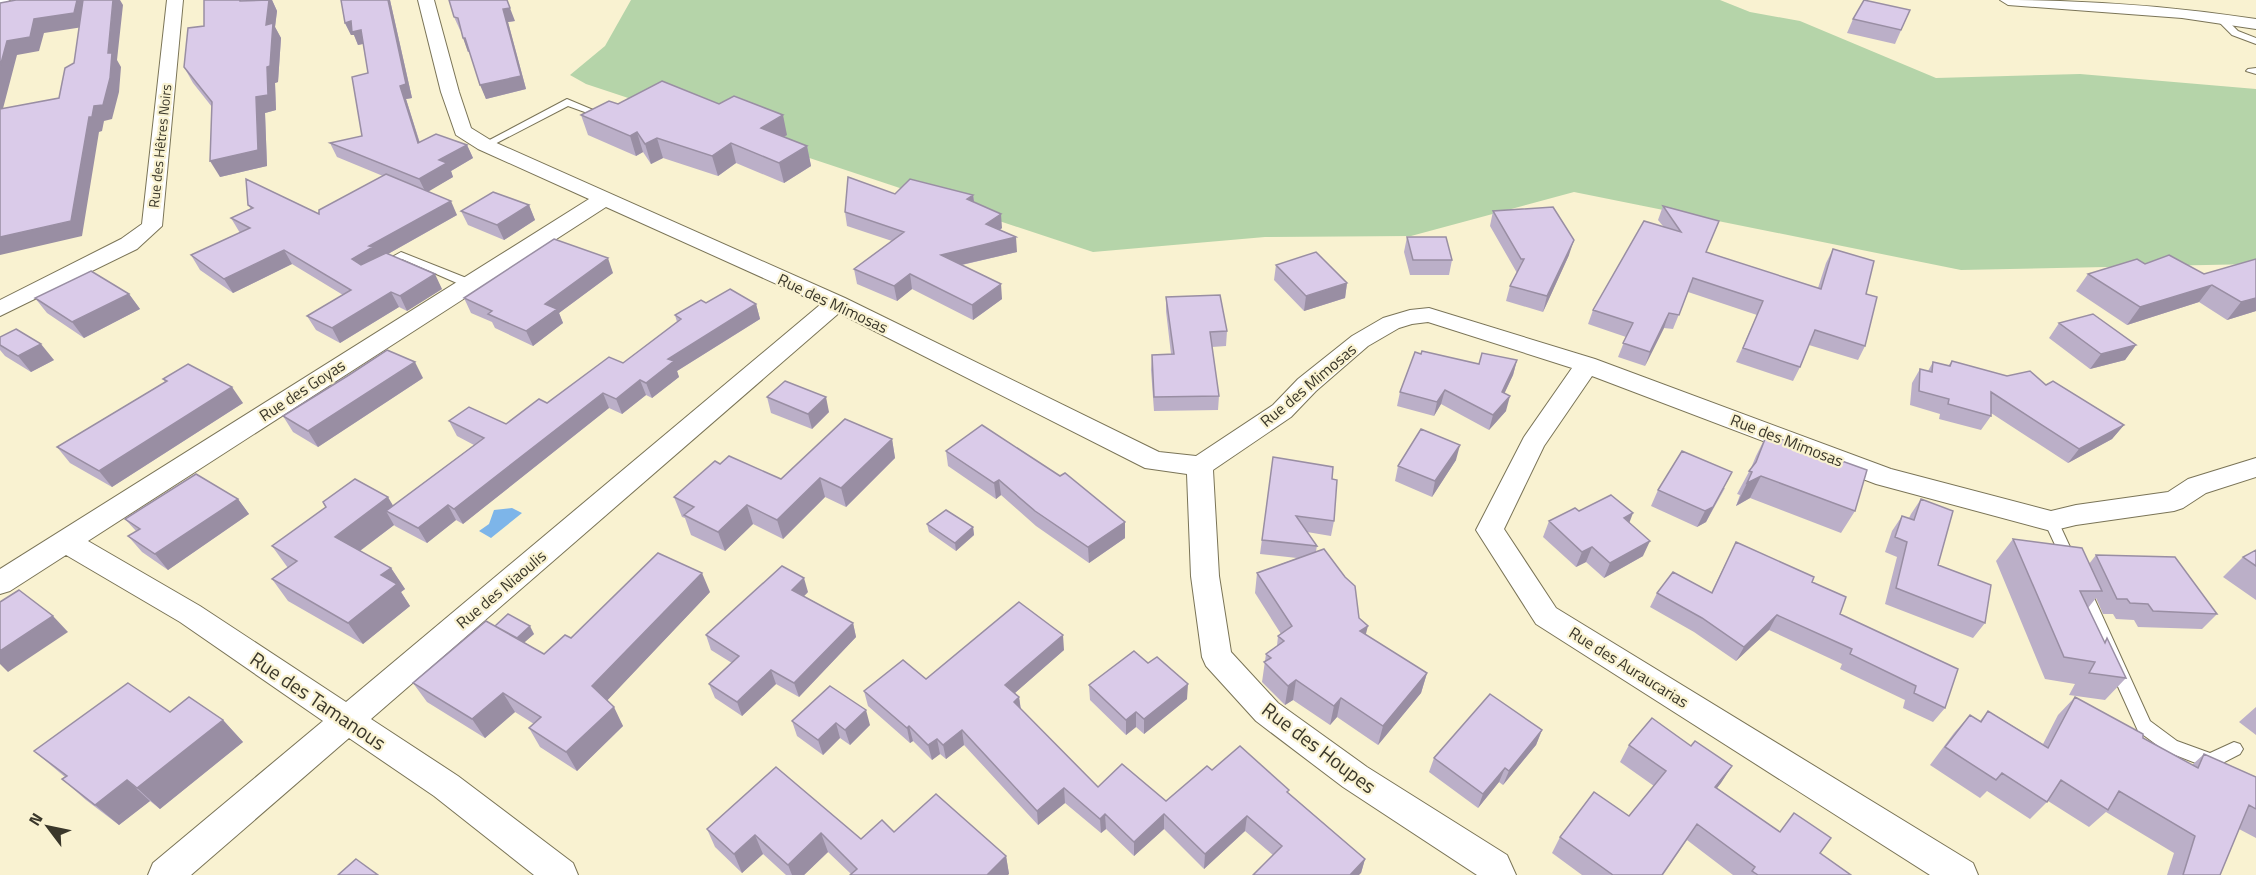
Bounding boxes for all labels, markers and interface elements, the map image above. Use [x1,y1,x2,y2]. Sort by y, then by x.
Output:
street label: Rue des Hêtres Noirs [143,83,176,209]
street label: Rue des Mimosas [774,267,892,339]
street label: Rue des Mimosas [1255,338,1361,432]
street label: Rue des Goyas [254,353,350,427]
street label: Rue des Mimosas [1727,407,1847,473]
street label: Rue des Niaoulis [451,544,551,634]
street label: Rue des Auraucarias [1565,621,1693,713]
street label: Rue des Tamanous [244,643,393,758]
street label: Rue des Houpes [1256,694,1383,801]
north arrow [18,797,78,857]
text: N [22,808,48,830]

